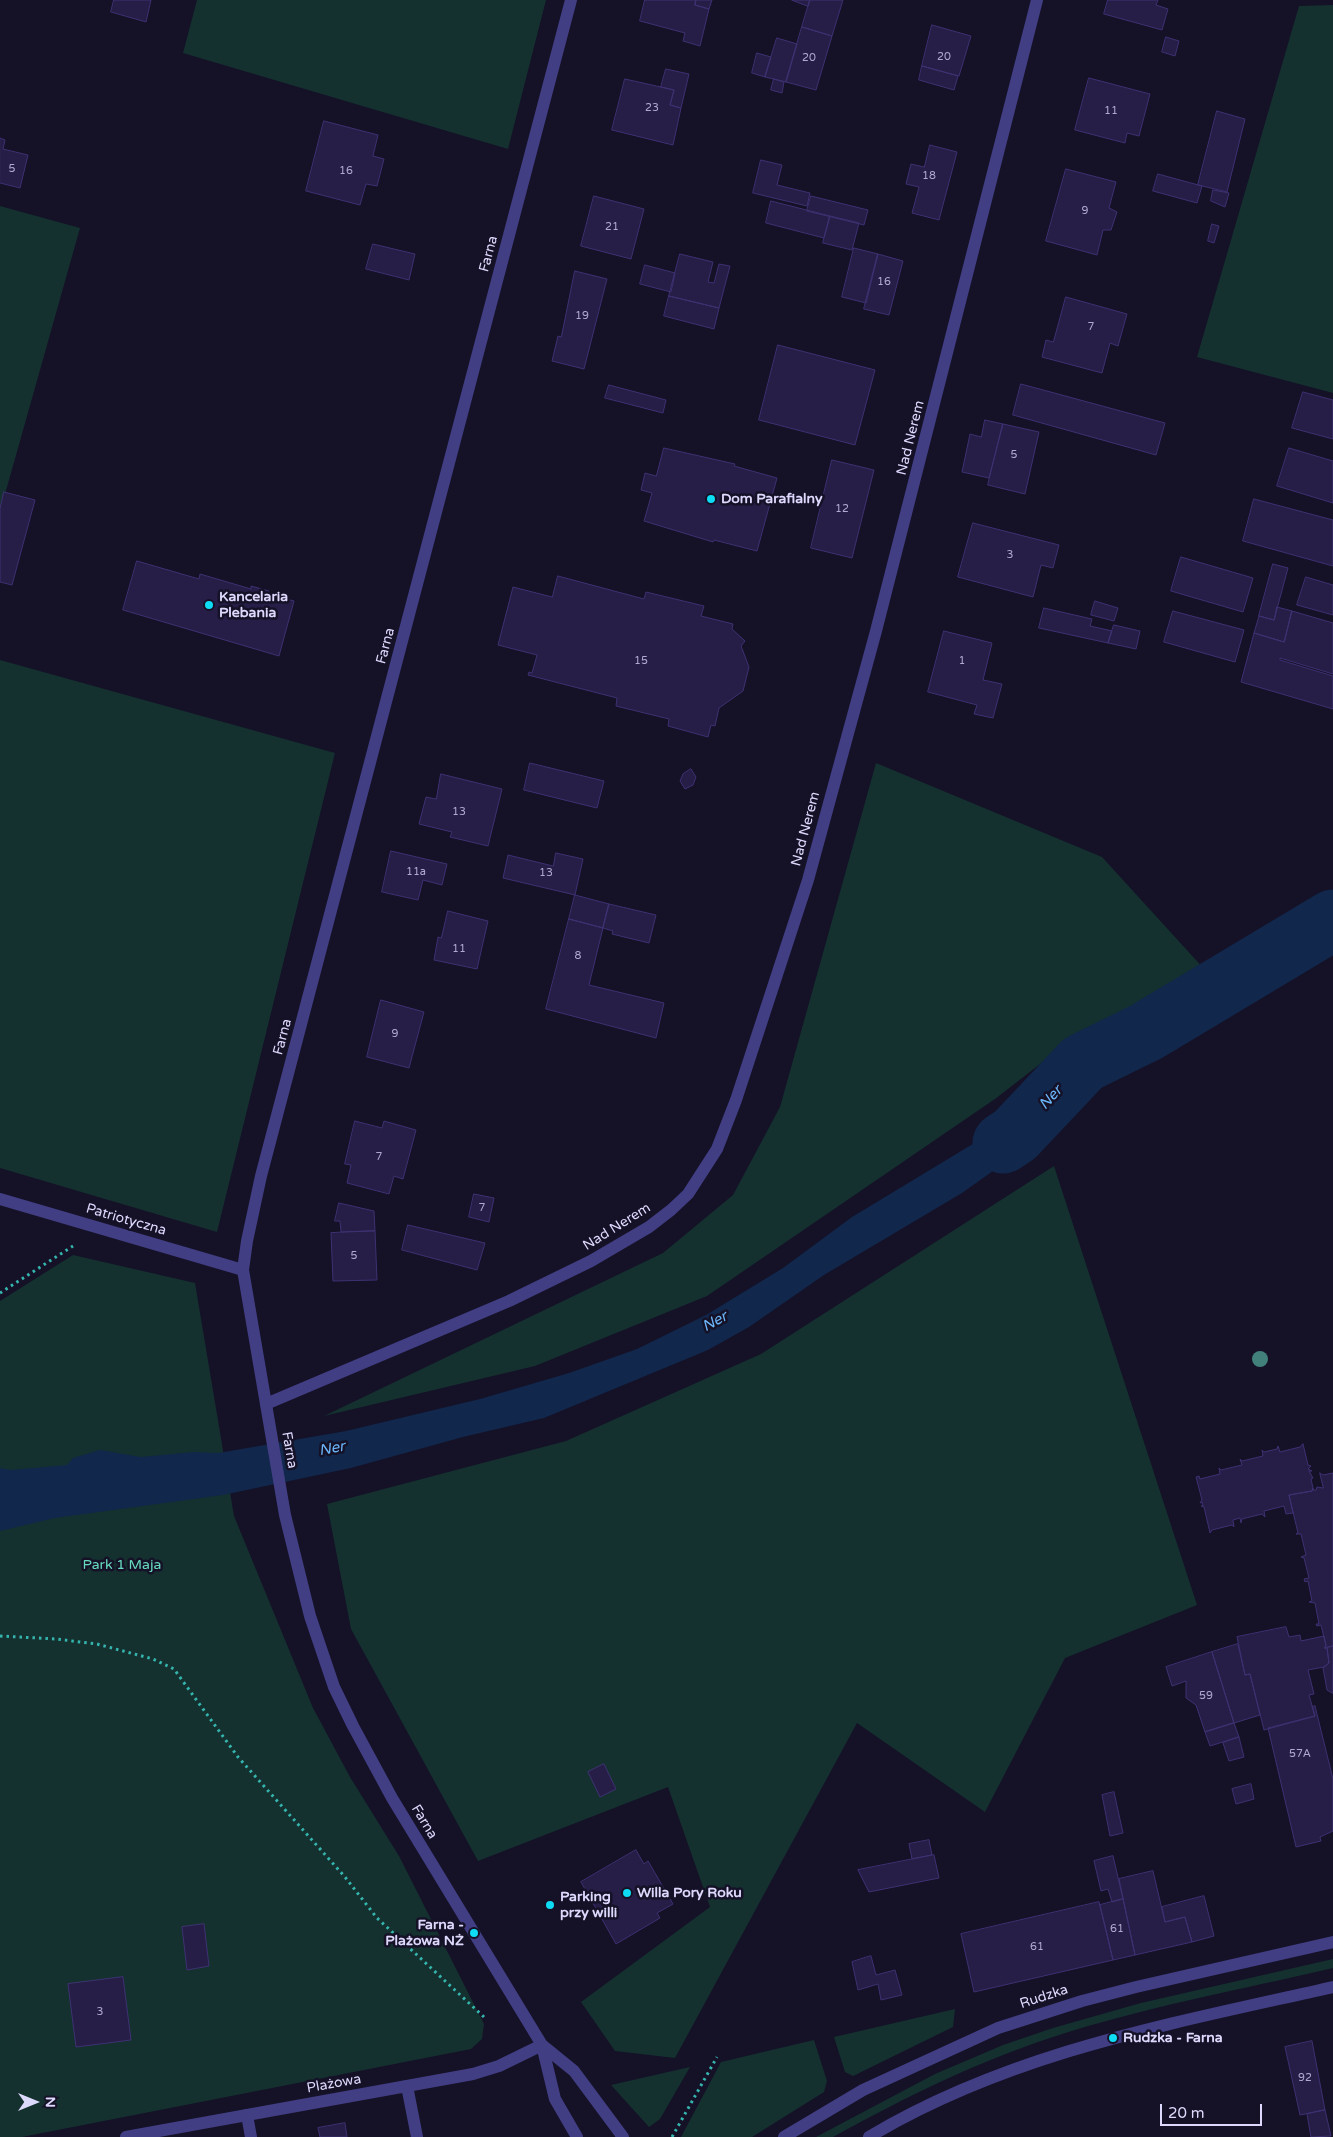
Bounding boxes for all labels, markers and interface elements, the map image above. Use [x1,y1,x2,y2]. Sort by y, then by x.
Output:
house number: 20 [937,50,951,64]
house number: 20 [802,51,816,65]
house number: 23 [645,101,659,115]
house number: 11 [1104,104,1118,118]
house number: 5 [9,162,15,176]
house number: 16 [339,164,353,178]
house number: 18 [922,169,936,183]
house number: 9 [1082,204,1088,218]
house number: 21 [605,220,619,234]
street label: Farna [476,234,502,274]
house number: 16 [877,275,891,289]
house number: 19 [575,309,589,323]
house number: 7 [1088,320,1094,334]
street label: Nad Nerem [894,399,928,477]
house number: 5 [1011,448,1017,462]
place label: Dom Parafialny [721,491,822,507]
marker: Dom Parafialny [705,493,717,505]
house number: 12 [835,502,849,516]
house number: 3 [1007,548,1013,562]
place label: Kancelaria Plebania [219,589,288,622]
marker: Kancelaria Plebania [203,599,215,611]
street label: Farna [373,626,399,666]
house number: 15 [634,654,648,668]
house number: 1 [959,654,965,668]
street label: Nad Nerem [788,790,824,868]
house number: 13 [452,805,466,819]
house number: 11a [406,865,426,879]
house number: 13 [539,866,553,880]
house number: 11 [452,942,466,956]
house number: 8 [575,949,581,963]
street label: Farna [270,1017,296,1057]
house number: 9 [392,1027,398,1041]
water label: Ner [1036,1082,1066,1114]
house number: 7 [376,1150,382,1164]
street label: Patriotyczna [84,1200,168,1240]
street label: Nad Nerem [580,1200,654,1254]
house number: 7 [479,1201,485,1215]
house number: 5 [351,1249,357,1263]
water label: Ner [699,1308,731,1336]
street label: Farna [278,1430,300,1470]
water label: Ner [318,1438,346,1460]
park label: Park 1 Maja [83,1557,161,1573]
house number: 59 [1199,1689,1213,1703]
house number: 57A [1289,1747,1311,1761]
street label: Farna [407,1802,441,1842]
place label: Willa Pory Roku [637,1885,742,1901]
marker: Willa Pory Roku [621,1887,633,1899]
place label: Parking przy willi [560,1889,617,1921]
marker: Parking przy willi [544,1899,556,1911]
place label: Farna - Plażowa NŻ [385,1917,464,1950]
house number: 61 [1110,1922,1124,1936]
marker: Farna - Plażowa NŻ [468,1927,480,1939]
house number: 61 [1030,1940,1044,1954]
street label: Rudzka [1018,1981,1070,2013]
house number: 3 [97,2005,103,2019]
place label: Rudzka - Farna [1123,2030,1223,2046]
marker: Rudzka - Farna [1107,2032,1119,2044]
street label: Plażowa [305,2071,363,2097]
house number: 92 [1298,2071,1312,2085]
north arrow [10,2077,60,2127]
scale bar [1163,2094,1266,2126]
text: N [42,2096,59,2108]
text: 20 m [1168,2104,1205,2122]

